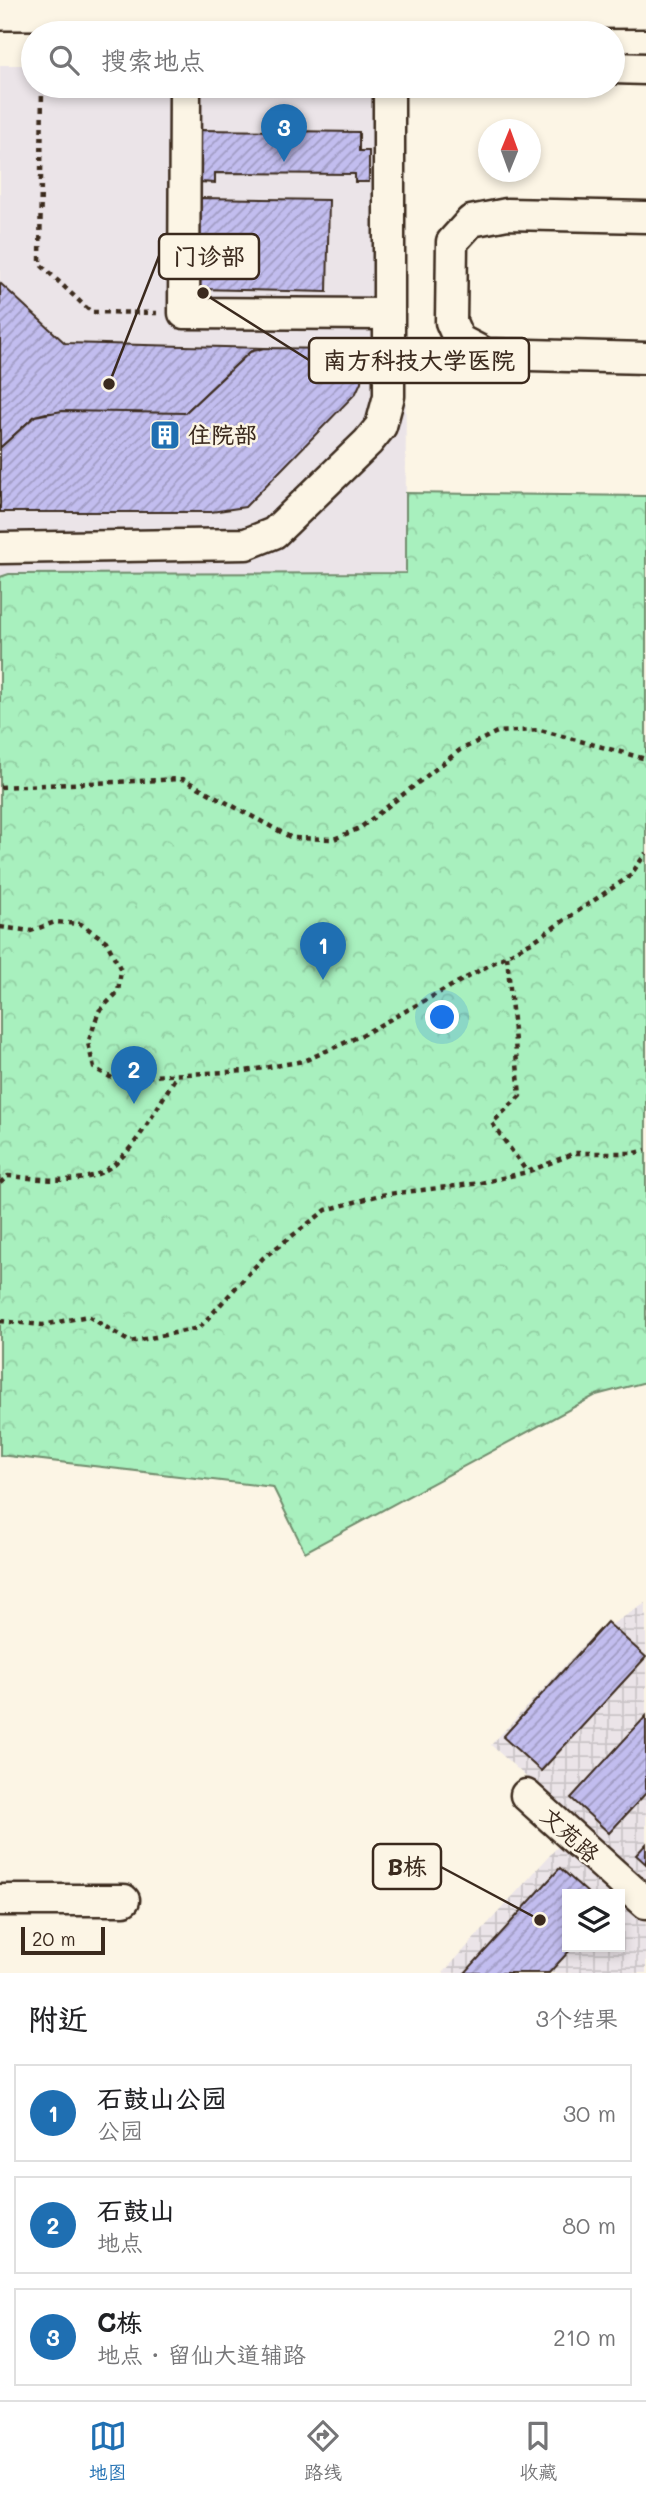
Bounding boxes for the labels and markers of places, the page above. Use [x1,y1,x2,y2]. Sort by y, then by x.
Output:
pin: 3 [261,104,307,162]
callout: 门诊部 [159,234,259,279]
callout: 南方科技大学医院 [309,338,529,383]
building icon: 住院部 [148,418,182,452]
place label: 住院部 [188,419,257,449]
pin: 1 [300,922,346,980]
pin: 2 [111,1046,157,1104]
callout: B栋 [373,1844,441,1889]

